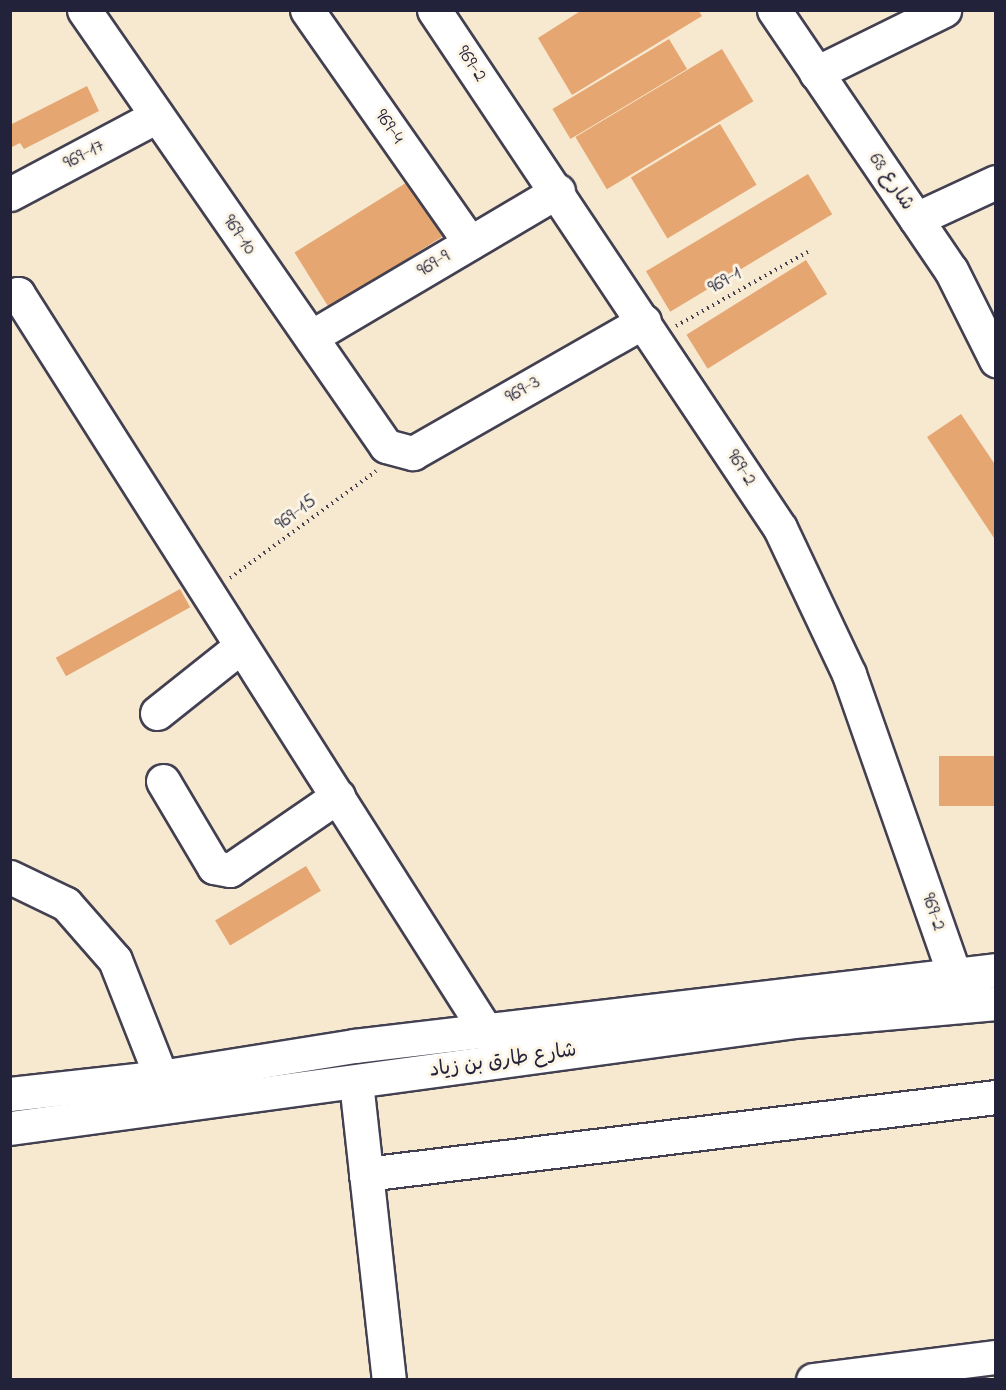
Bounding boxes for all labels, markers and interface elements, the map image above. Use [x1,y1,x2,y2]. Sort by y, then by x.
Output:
street label: 969-2 [450,41,492,87]
street label: 969-4 [369,105,409,149]
street label: 969-17 [59,134,109,176]
street label: شارع 68 [863,149,919,215]
street label: 969-10 [217,210,261,260]
street label: 969-9 [413,245,455,283]
street label: 969-1 [704,262,746,300]
street label: 969-3 [501,370,545,410]
street label: 969-2 [721,445,761,491]
street label: 969-15 [270,490,322,536]
street label: 969-2 [915,890,951,934]
street label: شارع طارق بن زياد [428,1039,578,1083]

